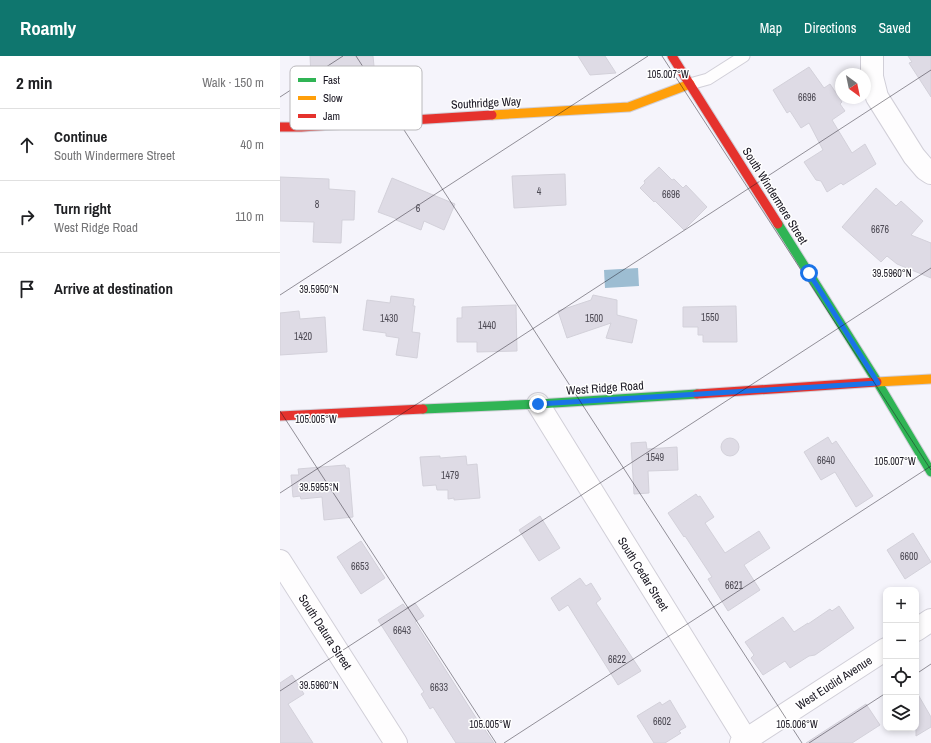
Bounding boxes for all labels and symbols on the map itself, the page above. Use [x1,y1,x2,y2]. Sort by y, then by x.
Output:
legend [290,66,422,130]
text: 105.007°W [647,68,689,81]
north arrow [835,68,871,104]
text: Fast [323,73,341,87]
text: Slow [323,91,343,105]
house number: 6696 [798,91,817,104]
street label: Southridge Way [451,93,522,113]
text: Jam [323,109,340,123]
street label: South Windermere Street [739,144,811,248]
house number: 4 [537,185,542,198]
house number: 6696 [662,188,681,201]
house number: 8 [315,198,320,211]
house number: 6 [416,202,421,215]
house number: 6676 [871,223,890,236]
route start [800,264,818,282]
text: 39.5960°N [872,267,912,280]
text: 39.5950°N [299,283,339,296]
house number: 1550 [701,311,720,324]
house number: 1430 [380,312,399,325]
house number: 1500 [585,312,604,325]
house number: 1440 [478,319,497,332]
house number: 1420 [294,330,313,343]
street label: West Ridge Road [566,377,644,399]
route end [529,395,547,413]
text: 105.005°W [295,413,337,426]
house number: 1549 [646,451,665,464]
house number: 6640 [817,454,836,467]
text: 105.007°W [874,455,916,468]
house number: 1479 [441,469,460,482]
text: 39.5955°N [299,481,339,494]
street label: South Cedar Street [614,534,672,614]
house number: 6600 [900,550,919,563]
house number: 6653 [351,560,370,573]
house number: 6621 [725,579,744,592]
street label: South Datura Street [295,591,356,673]
house number: 6643 [393,624,412,637]
street label: West Euclid Avenue [793,652,875,714]
house number: 6622 [608,653,627,666]
text: 39.5960°N [299,679,339,692]
house number: 6633 [430,681,449,694]
house number: 6602 [653,715,672,728]
text: 105.005°W [469,718,511,731]
text: 105.006°W [776,718,818,731]

